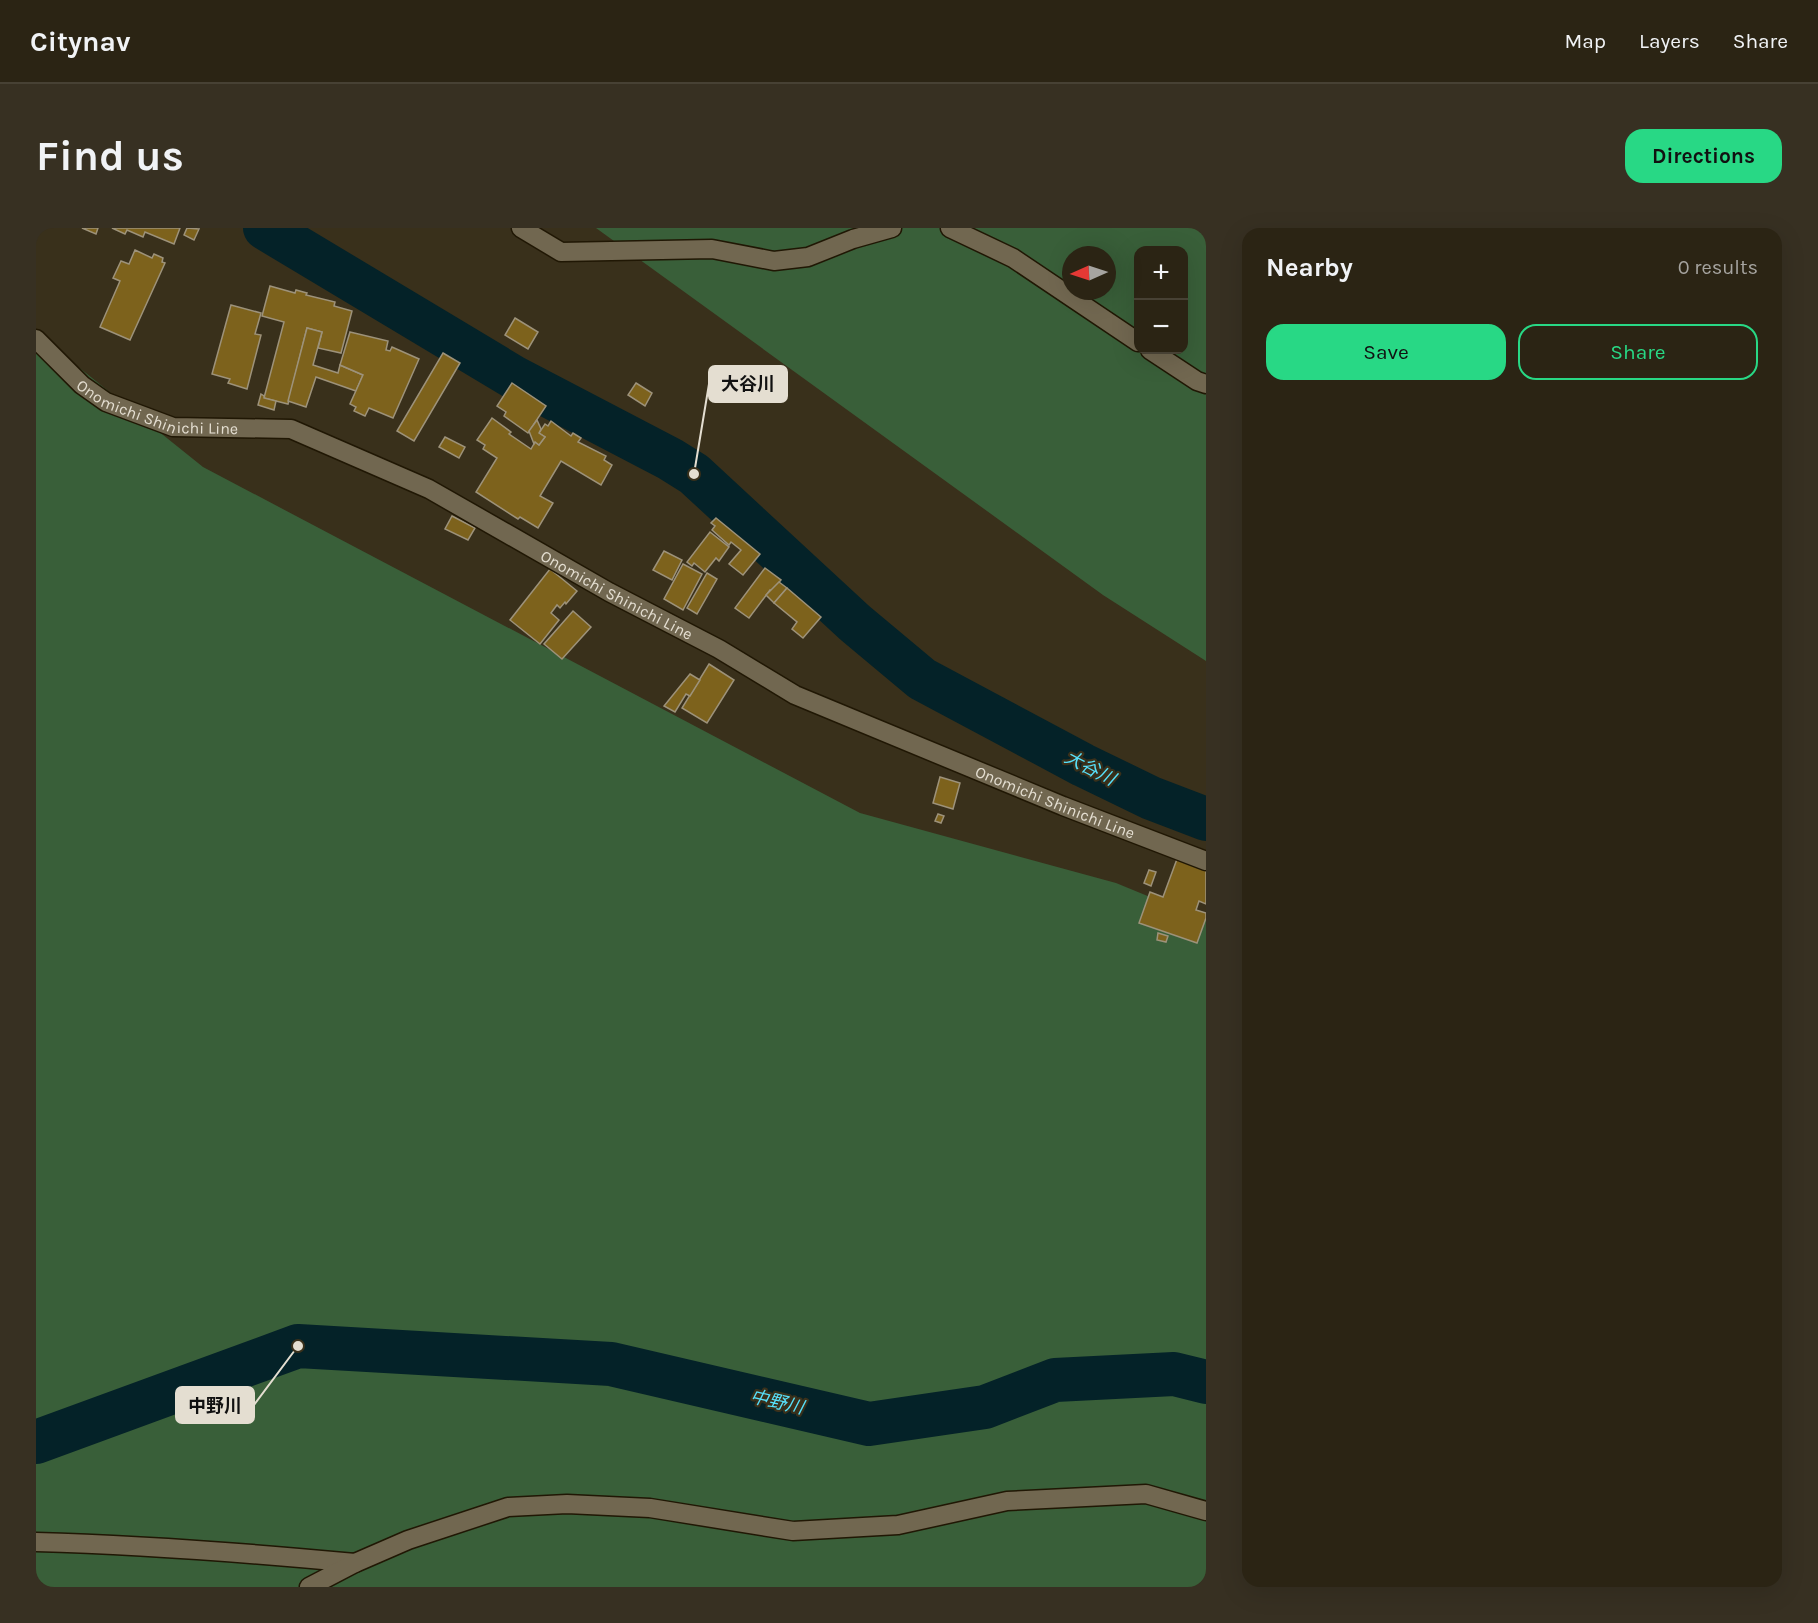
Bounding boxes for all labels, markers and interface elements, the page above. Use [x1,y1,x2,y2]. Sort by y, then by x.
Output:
text: Citynav [30,25,130,58]
text: Map [1564,29,1606,53]
text: Layers [1639,29,1700,53]
text: Share [1733,29,1788,53]
button: Directions [1625,129,1782,183]
text: Find us [36,131,184,181]
north arrow [1062,246,1116,300]
map controls [1134,246,1188,354]
button: + [1134,246,1188,300]
text: Nearby [1266,252,1353,283]
text: 0 results [1678,256,1758,279]
button: − [1134,300,1188,354]
button: Save [1266,324,1506,380]
button: Share [1518,324,1758,380]
callout: 大谷川 [709,366,787,402]
text: 大谷川 [721,373,775,395]
street label: Onomichi Shinichi Line [73,375,238,438]
street label: Onomichi Shinichi Line [537,546,696,644]
water label: 大谷川 [1061,746,1121,791]
street label: Onomichi Shinichi Line [973,762,1138,843]
water label: 中野川 [748,1385,808,1419]
callout: 中野川 [176,1387,254,1423]
text: 中野川 [188,1395,242,1417]

